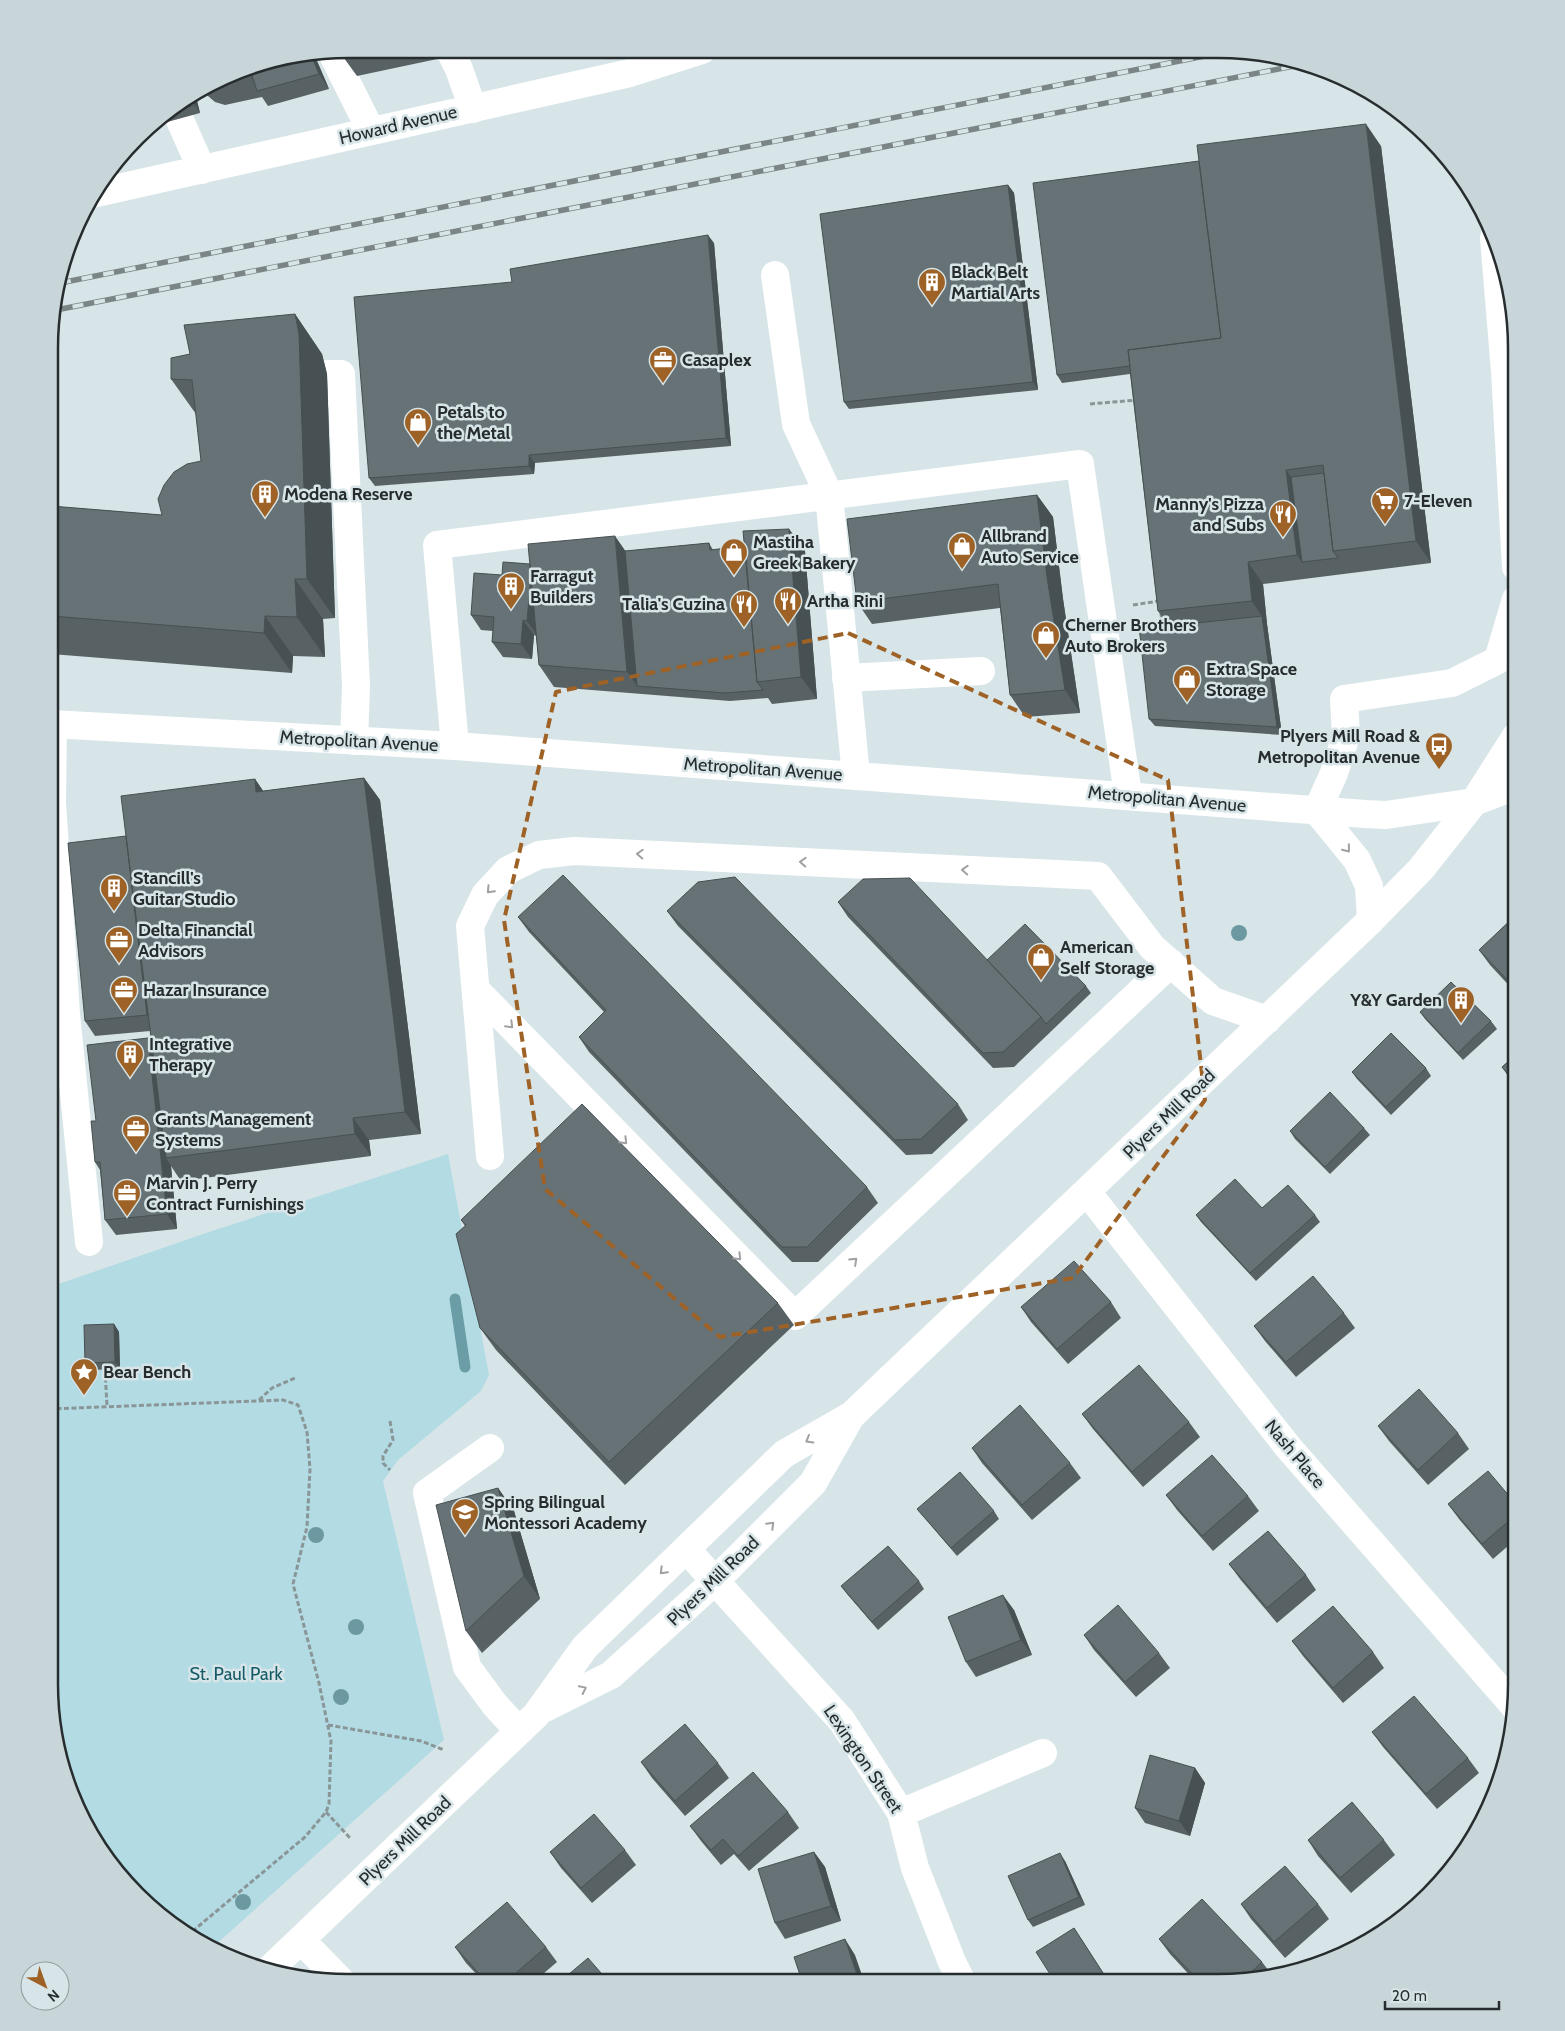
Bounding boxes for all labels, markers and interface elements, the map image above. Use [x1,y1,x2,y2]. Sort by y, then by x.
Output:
street label: Howard Avenue [337,101,459,149]
place label: Black Belt Martial Arts [951,261,1040,304]
building icon: Black Belt Martial Arts [917,267,947,306]
office icon: Casaplex [648,345,678,384]
place label: Casaplex [682,349,752,371]
place label: Petals to the Metal [437,401,511,444]
shop icon: Petals to the Metal [403,407,433,446]
building icon: Modena Reserve [250,479,280,518]
place label: Modena Reserve [284,483,413,505]
supermarket icon: 7-Eleven [1370,486,1400,525]
place label: 7-Eleven [1404,490,1472,512]
place label: Manny's Pizza and Subs [1155,493,1264,536]
restaurant icon: Manny's Pizza and Subs [1268,499,1298,538]
place label: Allbrand Auto Service [981,525,1079,568]
place label: Mastiha Greek Bakery [753,531,856,574]
shop icon: Allbrand Auto Service [947,531,977,570]
shop icon: Mastiha Greek Bakery [719,537,749,576]
place label: Farragut Builders [530,565,594,608]
building icon: Farragut Builders [496,571,526,610]
restaurant icon: Artha Rini [773,586,803,625]
restaurant icon: Talia's Cuzina [729,589,759,628]
place label: Artha Rini [807,590,883,612]
place label: Talia's Cuzina [622,593,725,615]
place label: Cherner Brothers Auto Brokers [1065,614,1197,657]
shop icon: Cherner Brothers Auto Brokers [1031,620,1061,659]
place label: Extra Space Storage [1206,658,1297,701]
shop icon: Extra Space Storage [1172,664,1202,703]
place label: Plyers Mill Road & Metropolitan Avenue [1257,725,1421,768]
street label: Metropolitan Avenue [279,726,439,756]
bus stop icon: Plyers Mill Road & Metropolitan Avenue [1424,731,1454,770]
street label: Metropolitan Avenue [683,752,843,786]
street label: Metropolitan Avenue [1087,781,1247,817]
one-way arrow [1342,843,1350,852]
one-way arrow [636,849,644,860]
one-way arrow [798,857,806,868]
one-way arrow [961,865,968,875]
place label: Stancill's Guitar Studio [133,867,235,910]
building icon: Stancill's Guitar Studio [99,873,129,912]
one-way arrow [487,884,496,893]
place label: Delta Financial Advisors [138,919,253,962]
office icon: Delta Financial Advisors [104,925,134,964]
place label: American Self Storage [1060,936,1154,979]
shop icon: American Self Storage [1026,942,1056,981]
office icon: Hazar Insurance [109,975,139,1014]
place label: Hazar Insurance [143,979,267,1001]
building icon: Y&Y Garden [1446,985,1476,1024]
place label: Y&Y Garden [1349,989,1442,1011]
one-way arrow [504,1019,513,1028]
place label: Integrative Therapy [149,1033,231,1076]
building icon: Integrative Therapy [115,1039,145,1078]
street label: Plyers Mill Road [1118,1065,1220,1163]
place label: Grants Management Systems [155,1108,311,1151]
office icon: Grants Management Systems [121,1114,151,1153]
one-way arrow [618,1135,627,1144]
place label: Marvin J. Perry Contract Furnishings [146,1172,304,1215]
office icon: Marvin J. Perry Contract Furnishings [112,1178,142,1217]
one-way arrow [732,1251,741,1260]
one-way arrow [848,1258,857,1267]
place icon: Bear Bench [69,1357,99,1396]
place label: Bear Bench [103,1361,191,1383]
street label: Nash Place [1260,1415,1330,1493]
one-way arrow [806,1433,815,1443]
place label: Spring Bilingual Montessori Academy [484,1491,647,1534]
school or university icon: Spring Bilingual Montessori Academy [450,1497,480,1536]
one-way arrow [765,1522,774,1531]
street label: Plyers Mill Road [662,1532,764,1630]
one-way arrow [660,1565,669,1574]
park label: St. Paul Park [190,1663,283,1685]
one-way arrow [578,1685,587,1695]
street label: Lexington Street [819,1701,907,1817]
street label: Plyers Mill Road [354,1792,456,1890]
north arrow [20,1961,70,2011]
scale bar [1385,1978,1499,2010]
text: N [44,1986,63,2006]
text: 20 m [1392,1987,1427,2005]

